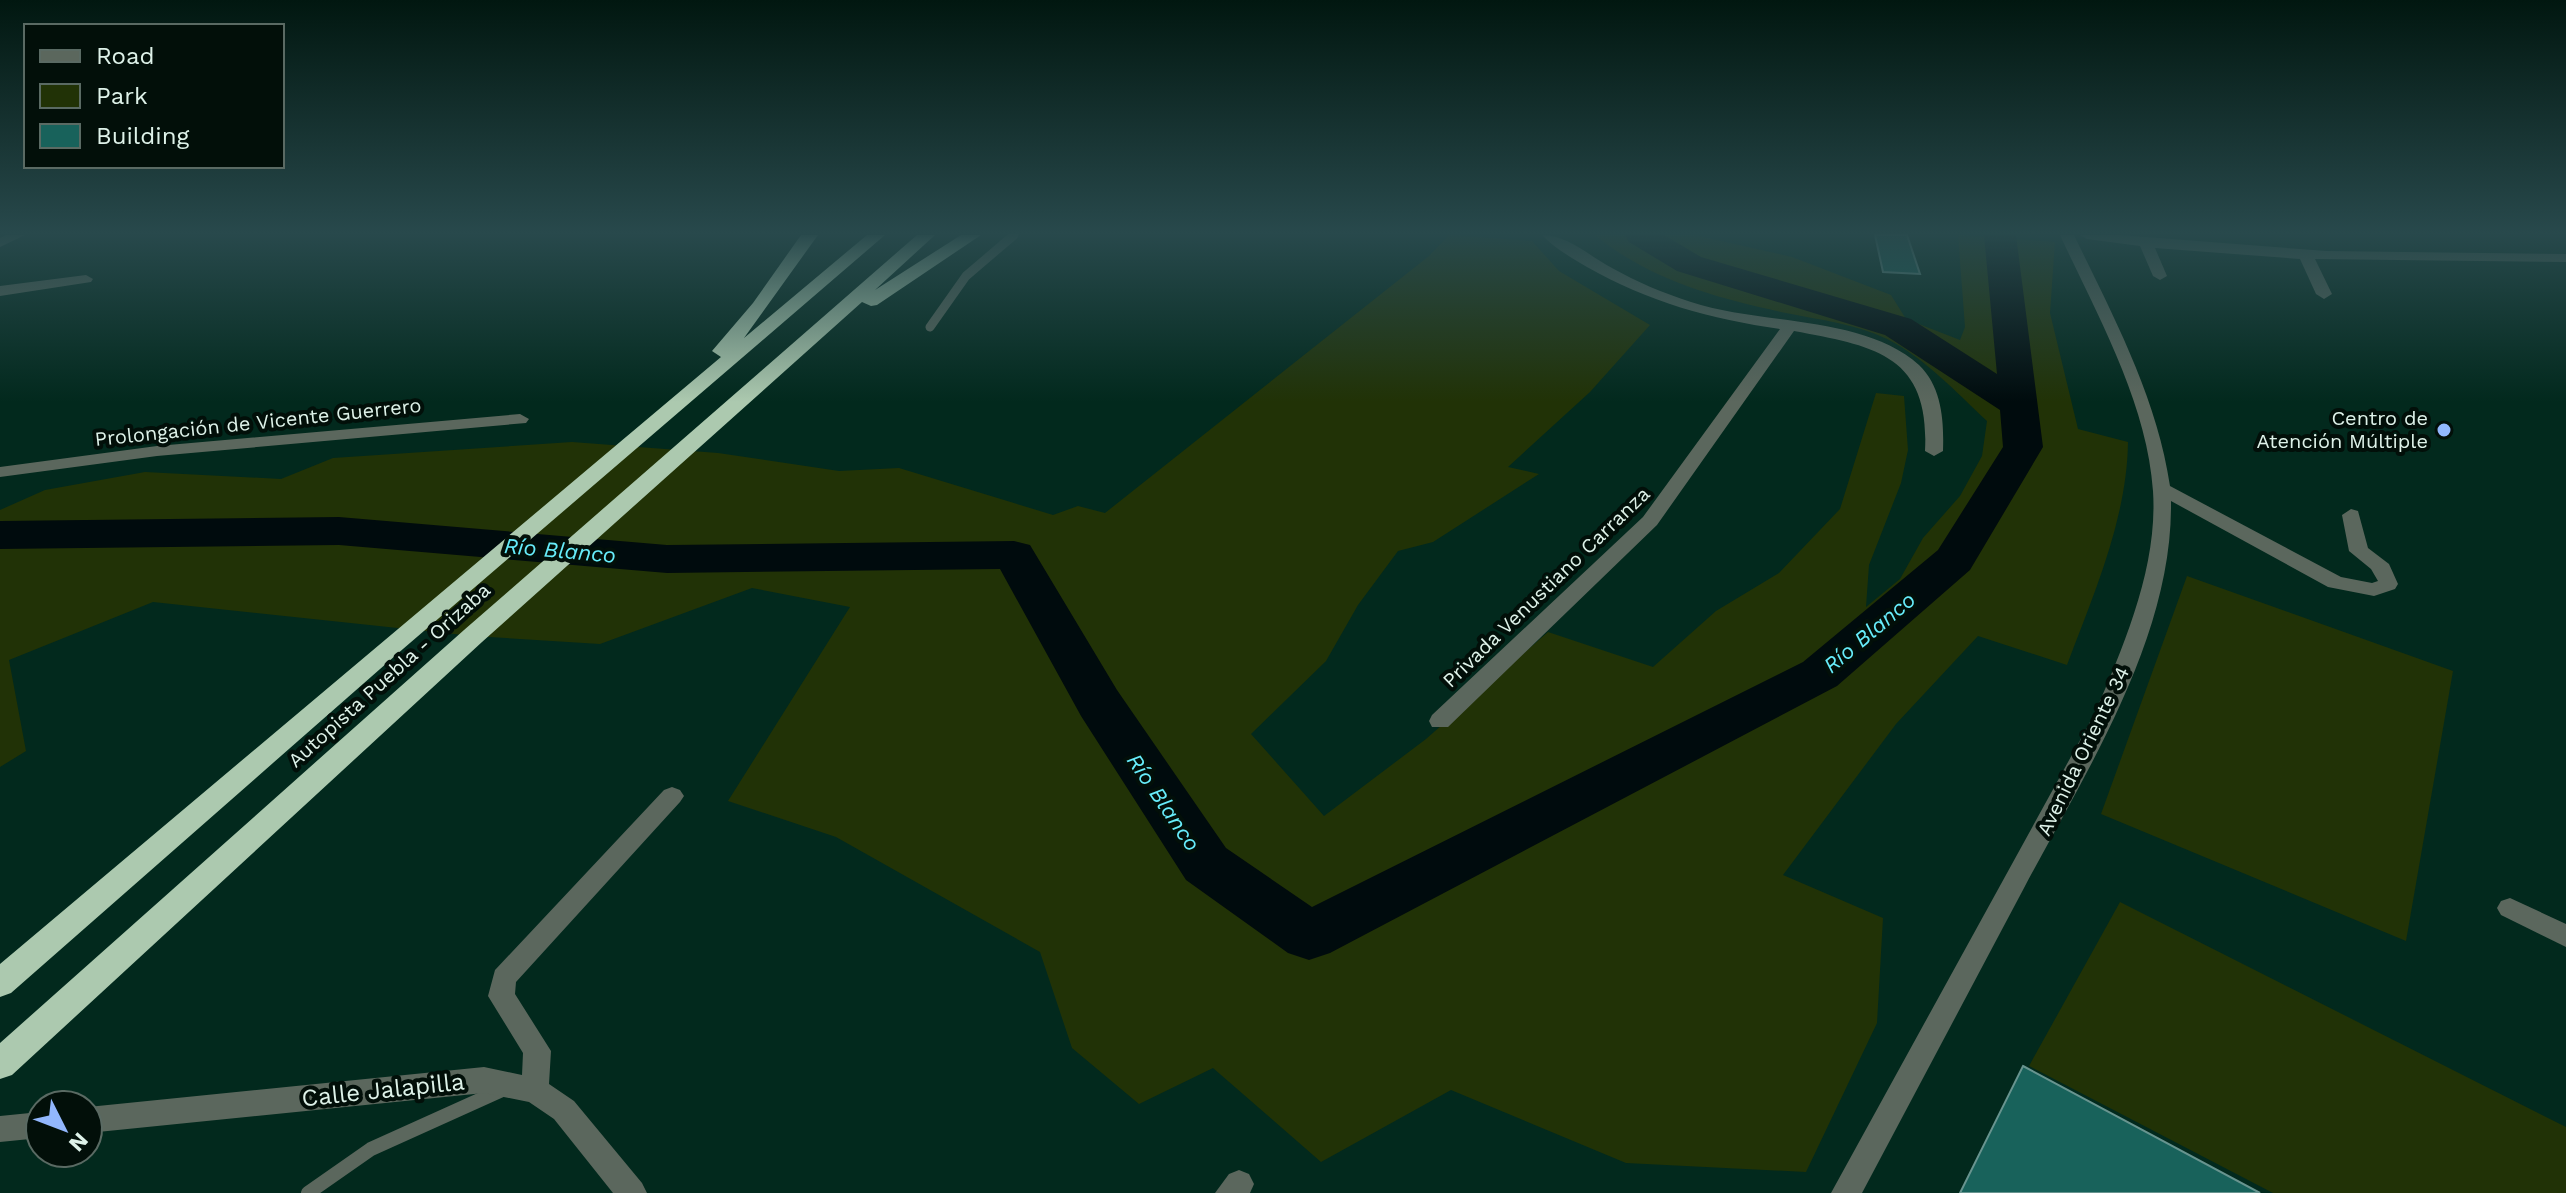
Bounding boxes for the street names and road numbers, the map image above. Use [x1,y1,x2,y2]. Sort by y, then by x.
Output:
street label: Prolongación de Vicente Guerrero [94,393,422,451]
street label: Privada Venustiano Carranza [1437,482,1655,692]
street label: Autopista Puebla - Orizaba [283,578,495,772]
street label: Avenida Oriente 34 [2032,663,2134,839]
street label: Calle Jalapilla [300,1068,466,1112]

